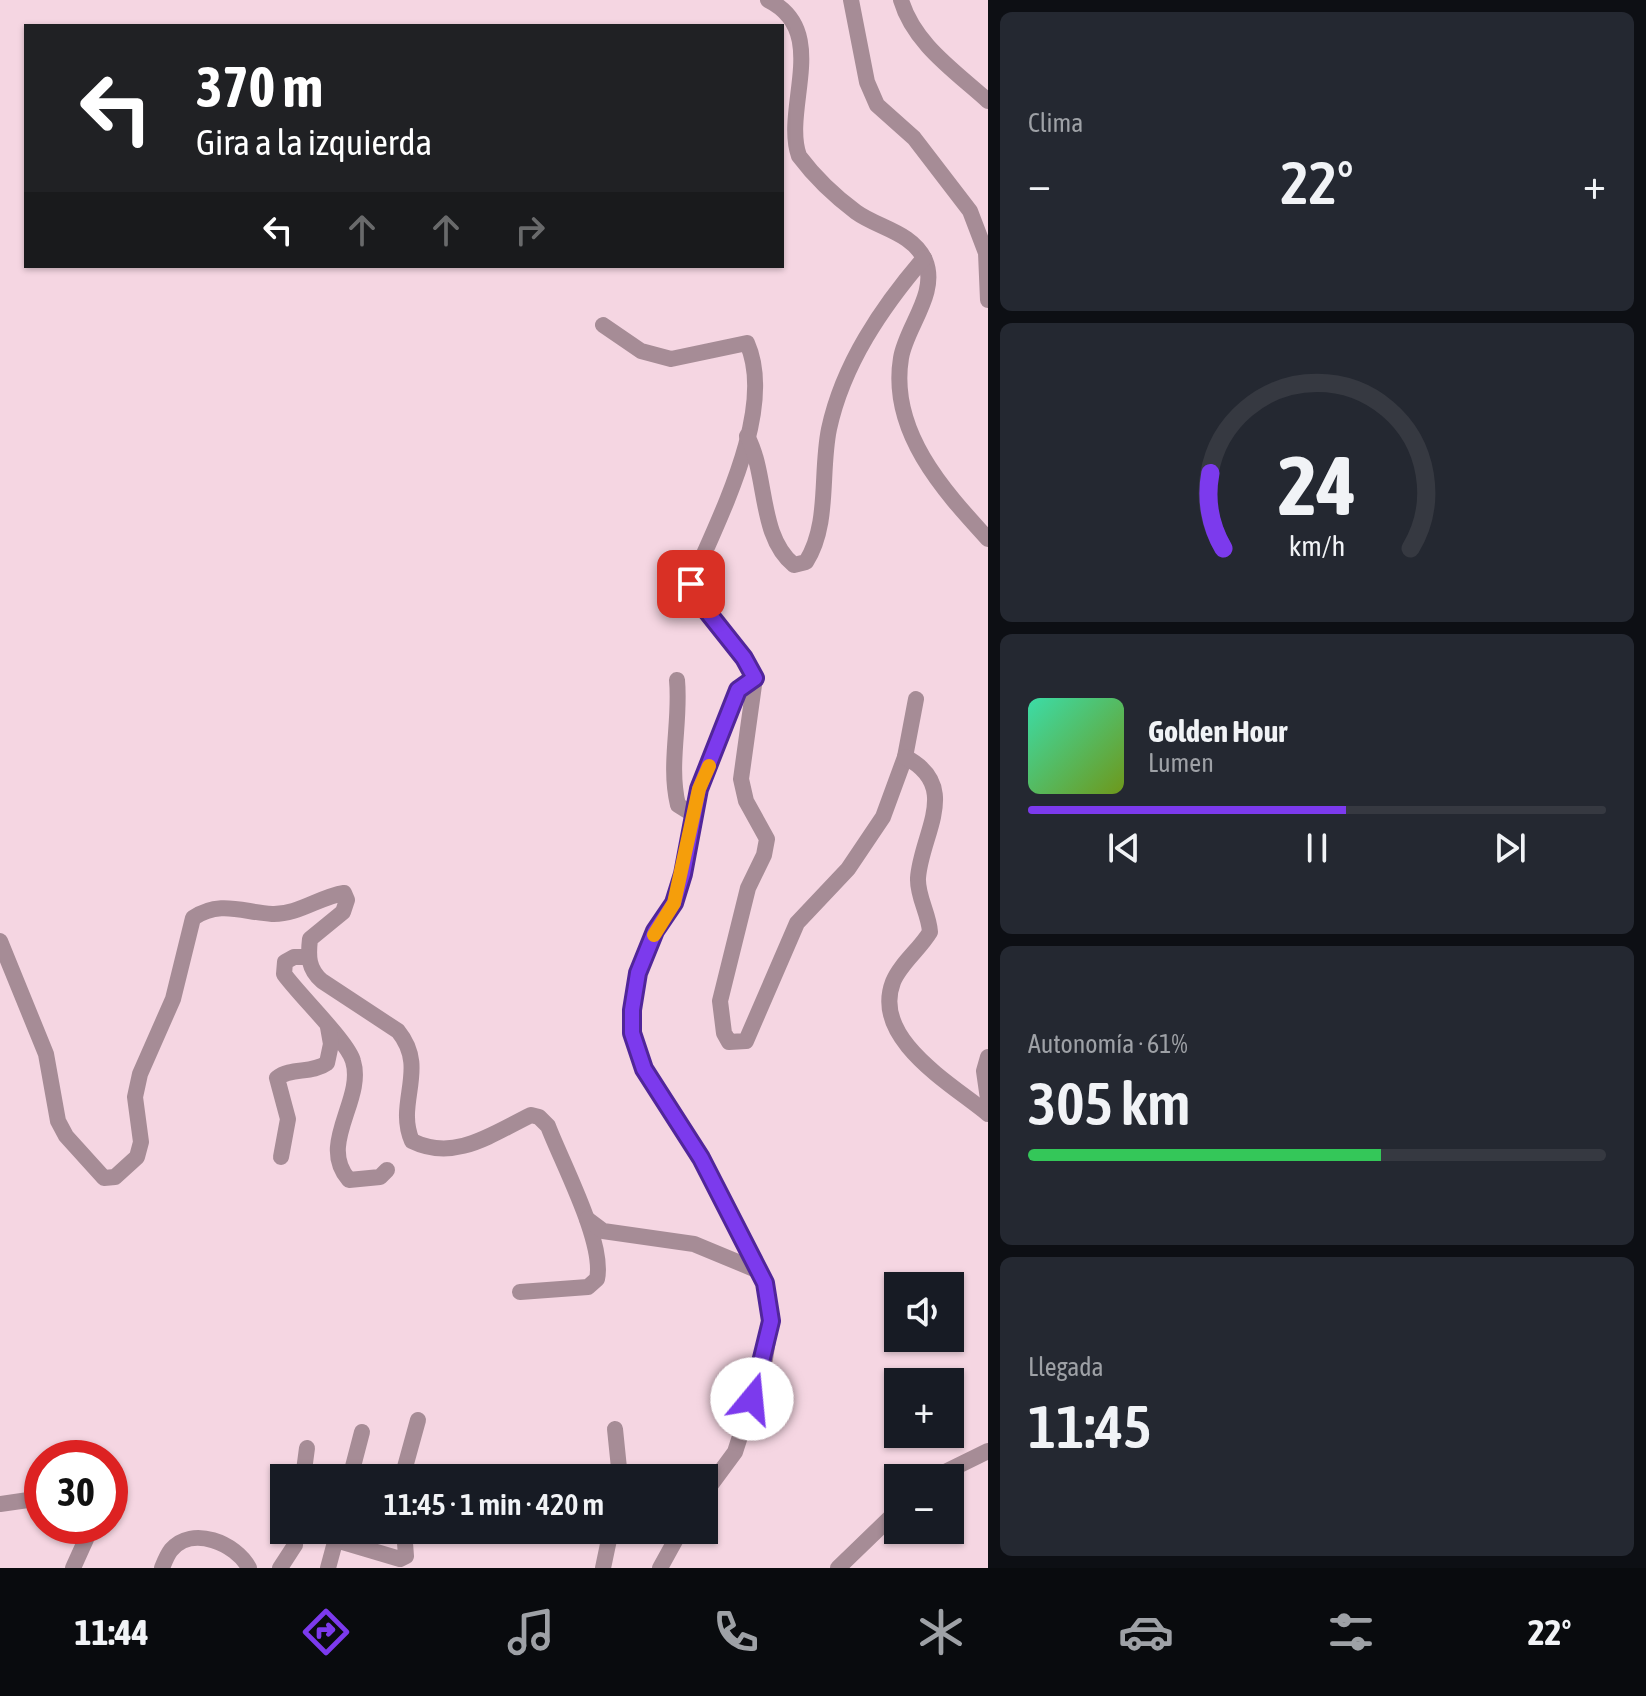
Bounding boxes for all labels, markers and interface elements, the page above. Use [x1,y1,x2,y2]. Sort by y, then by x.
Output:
text: 370 m [196,55,323,119]
icon: left [64,56,168,160]
text: Clima [1028,108,1083,138]
text: Gira a la izquierda [196,121,432,163]
text: 22° [1281,148,1353,217]
text: − [1028,158,1051,208]
text: + [1583,158,1606,208]
icon: left [256,208,300,252]
icon: ahead [340,208,384,252]
icon: ahead [424,208,468,252]
icon: right [508,208,552,252]
text: 24 [1278,436,1356,532]
text: km/h [1289,529,1345,562]
pin [657,550,725,618]
icon: arrive [669,562,713,606]
text: Golden Hour [1148,714,1287,748]
text: Lumen [1148,748,1214,778]
icon: previous [1102,826,1146,870]
icon: pause [1295,826,1339,870]
icon: next [1488,826,1532,870]
text: Autonomía · 61% [1028,1029,1188,1059]
text: 305 km [1028,1069,1190,1138]
map controls [884,1272,964,1544]
button: sound [884,1272,964,1352]
text: Llegada [1028,1352,1104,1382]
position arrow [710,1357,794,1441]
button: + [884,1368,964,1448]
text: 11:45 [1028,1392,1151,1461]
speed limit sign: 30 [24,1440,128,1544]
button: − [884,1464,964,1544]
text: 11:45 · 1 min · 420 m [384,1487,604,1521]
icon: directions [298,1604,354,1660]
icon: music [503,1604,559,1660]
icon: phone [708,1604,764,1660]
icon: climate [913,1604,969,1660]
icon: car [1118,1604,1174,1660]
icon: filters [1323,1604,1379,1660]
text: 11:44 [75,1611,149,1653]
text: 22° [1528,1611,1571,1653]

